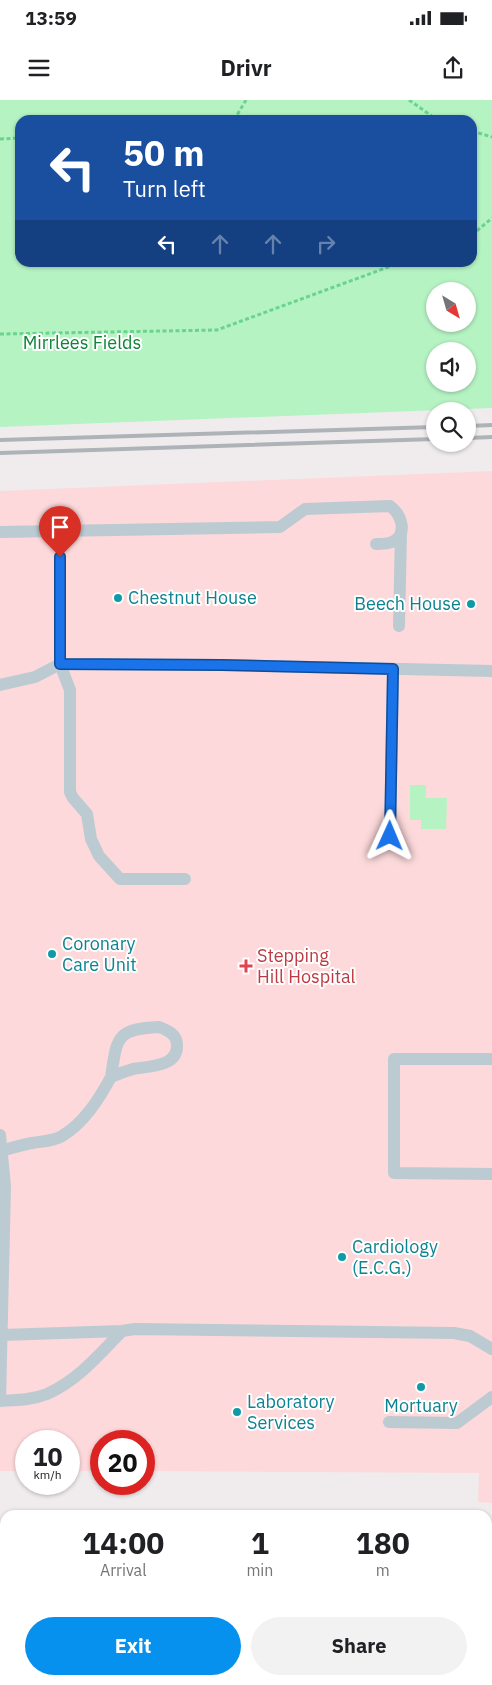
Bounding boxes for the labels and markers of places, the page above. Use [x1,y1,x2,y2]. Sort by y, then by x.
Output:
pin [39,506,81,557]
place label: Chestnut House [128,586,257,609]
marker: Chestnut House [112,592,124,604]
place label: Beech House [354,592,461,615]
marker: Beech House [465,598,477,610]
place label: Coronary Care Unit [62,932,137,976]
place label: Stepping Hill Hospital [257,944,356,988]
marker: Coronary Care Unit [46,948,58,960]
marker: Stepping Hill Hospital [239,959,253,973]
place label: Cardiology (E.C.G.) [352,1235,438,1279]
marker: Cardiology (E.C.G.) [336,1251,348,1263]
marker: Mortuary [415,1381,427,1393]
place label: Laboratory Services [247,1390,334,1434]
place label: Mortuary [384,1394,458,1417]
marker: Laboratory Services [231,1406,243,1418]

